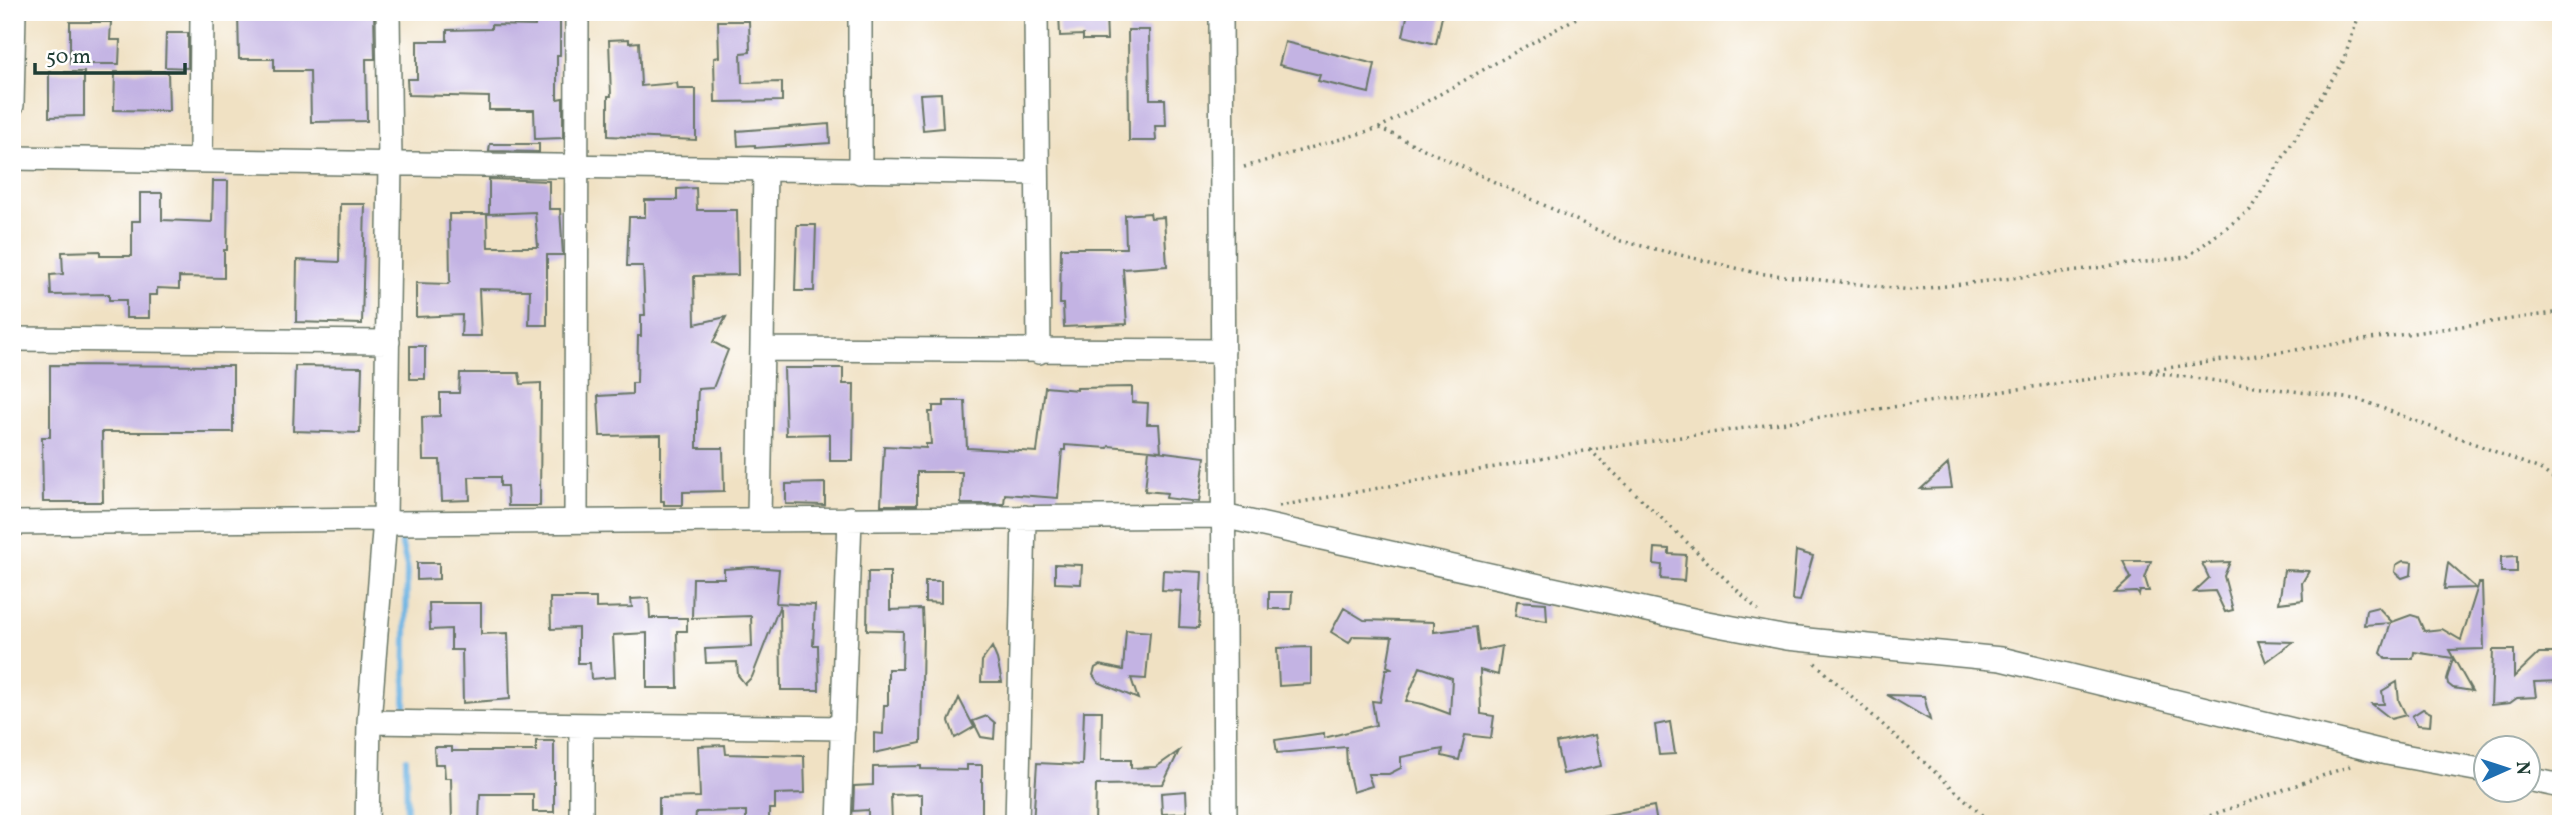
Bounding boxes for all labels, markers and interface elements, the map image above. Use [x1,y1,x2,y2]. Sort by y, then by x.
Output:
scale bar [35,32,186,76]
text: 50 m [46,43,91,72]
north arrow [2472,734,2542,804]
text: N [2509,761,2535,776]

